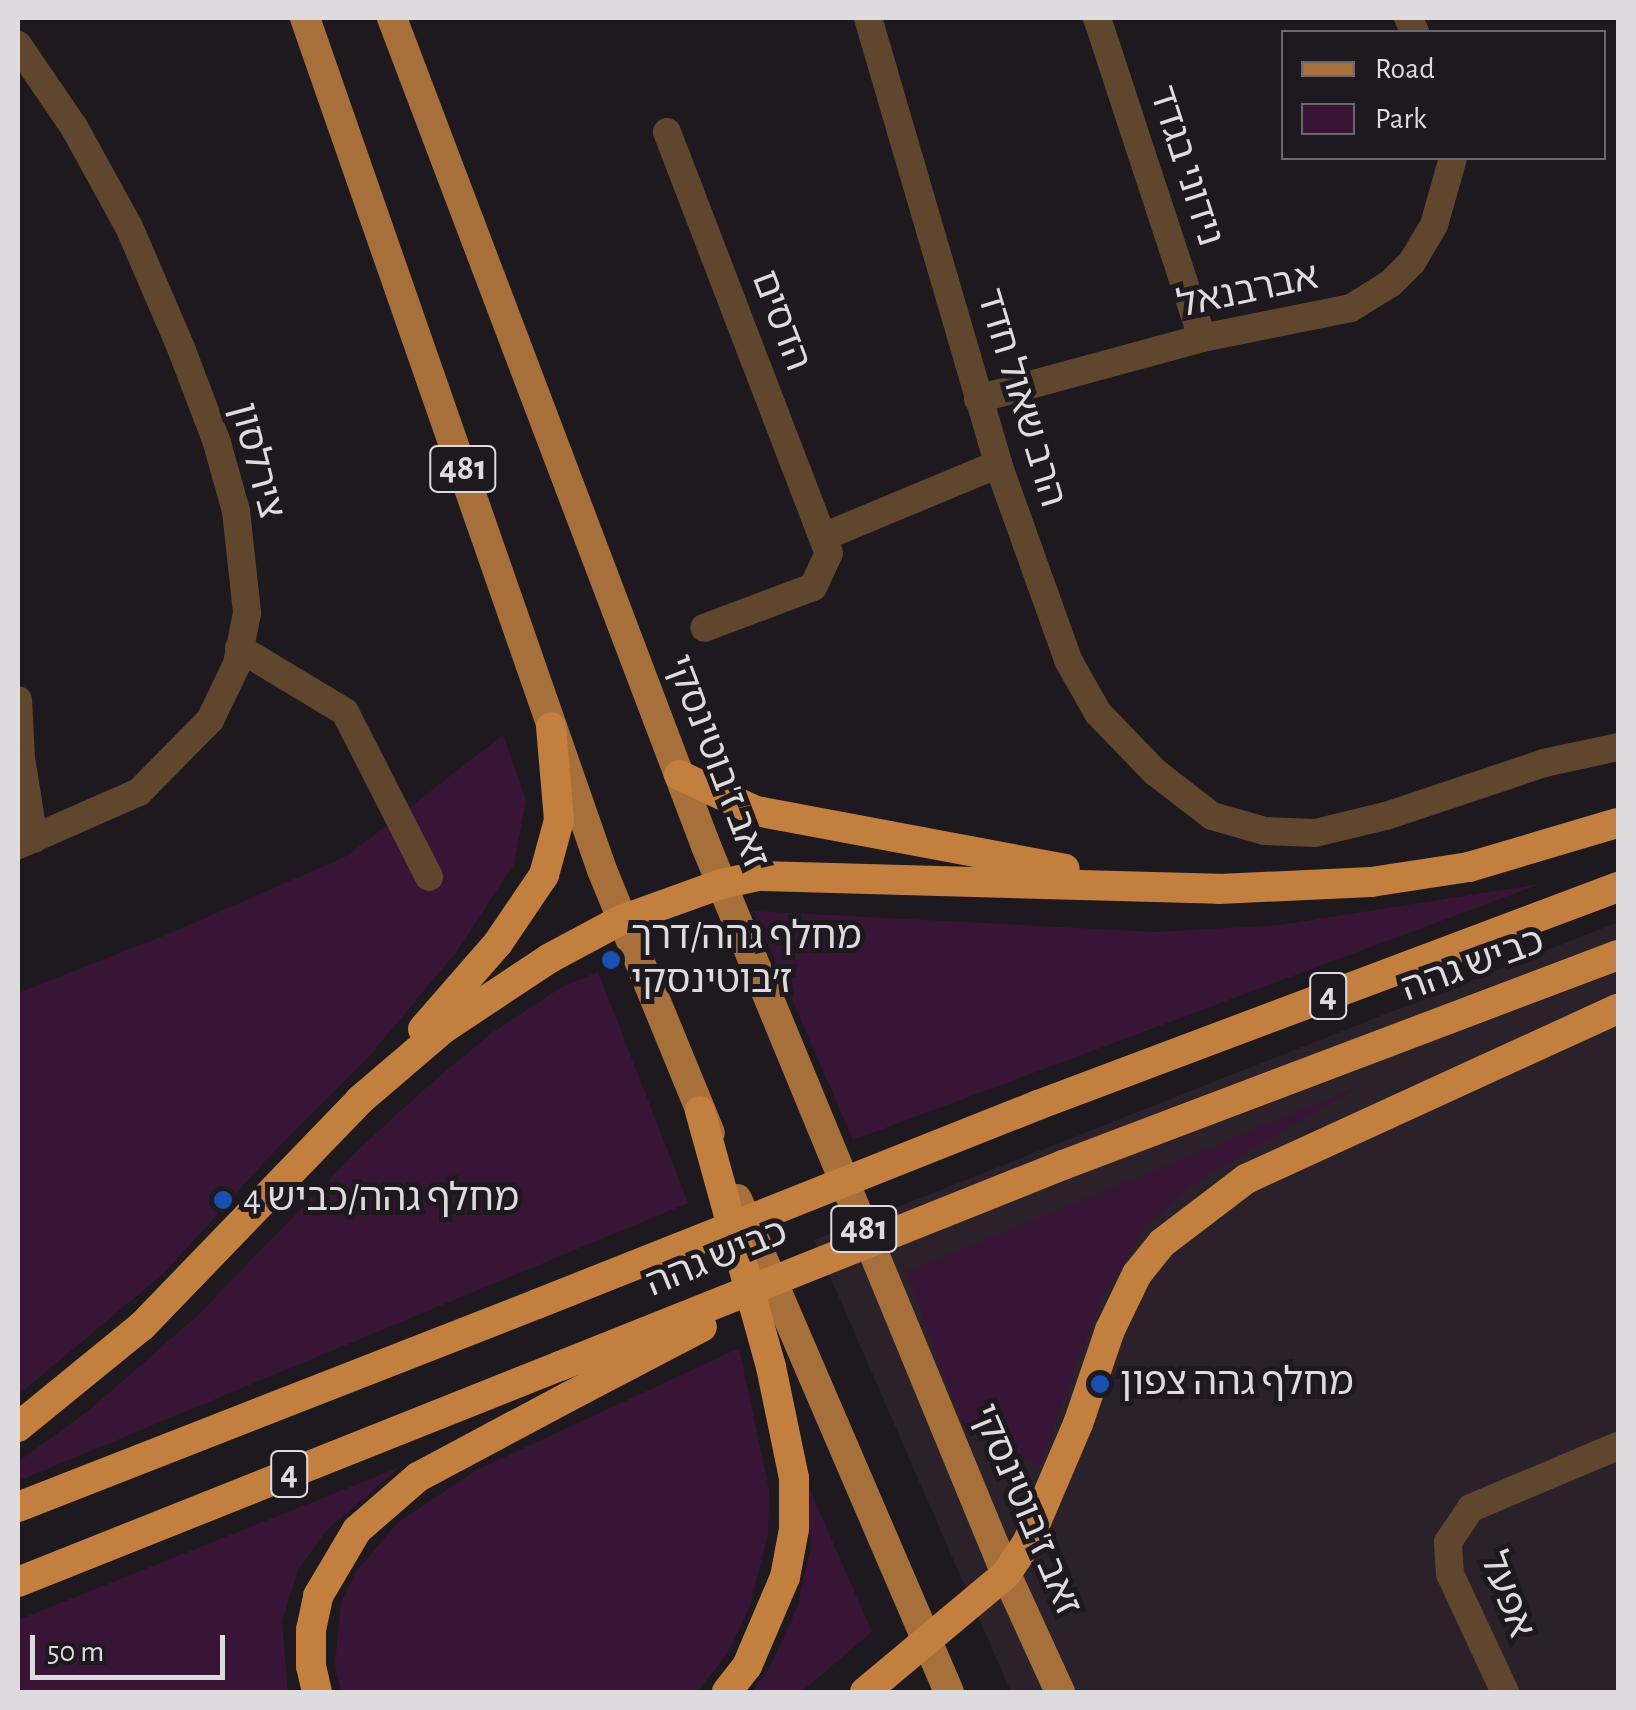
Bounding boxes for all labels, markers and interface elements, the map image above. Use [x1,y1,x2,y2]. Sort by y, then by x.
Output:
legend [1281,30,1606,160]
text: Road [1375,54,1435,84]
street label: נידוני בגדד [1138,80,1232,252]
text: Park [1375,104,1427,134]
street label: אברבנאל [1173,255,1323,329]
street label: הדסים [740,264,820,378]
street label: הרב שאול חדד [965,283,1075,513]
street label: צירלסון [219,398,293,524]
road number: 481 [428,439,498,499]
street label: זאב ז'בוטינסקי [654,649,778,875]
place label: מחלף גהה/דרך ז׳בוטינסקי [631,915,861,1004]
street label: כביש גהה [1395,919,1551,1013]
marker: מחלף גהה/דרך ז׳בוטינסקי [600,949,622,971]
road number: 4 [1308,966,1348,1026]
place label: מחלף גהה/כביש 4 [243,1177,519,1223]
marker: מחלף גהה/כביש 4 [212,1189,234,1211]
road number: 481 [829,1199,899,1259]
street label: כביש גהה [640,1210,794,1308]
place label: מחלף גהה צפון [1120,1361,1354,1407]
marker: מחלף גהה צפון [1089,1373,1111,1395]
street label: זאב ז'בוטינסקי [960,1397,1090,1623]
road number: 4 [269,1444,309,1504]
street label: אפעל [1469,1546,1543,1644]
scale bar [35,1615,230,1677]
text: 50 m [47,1637,104,1667]

